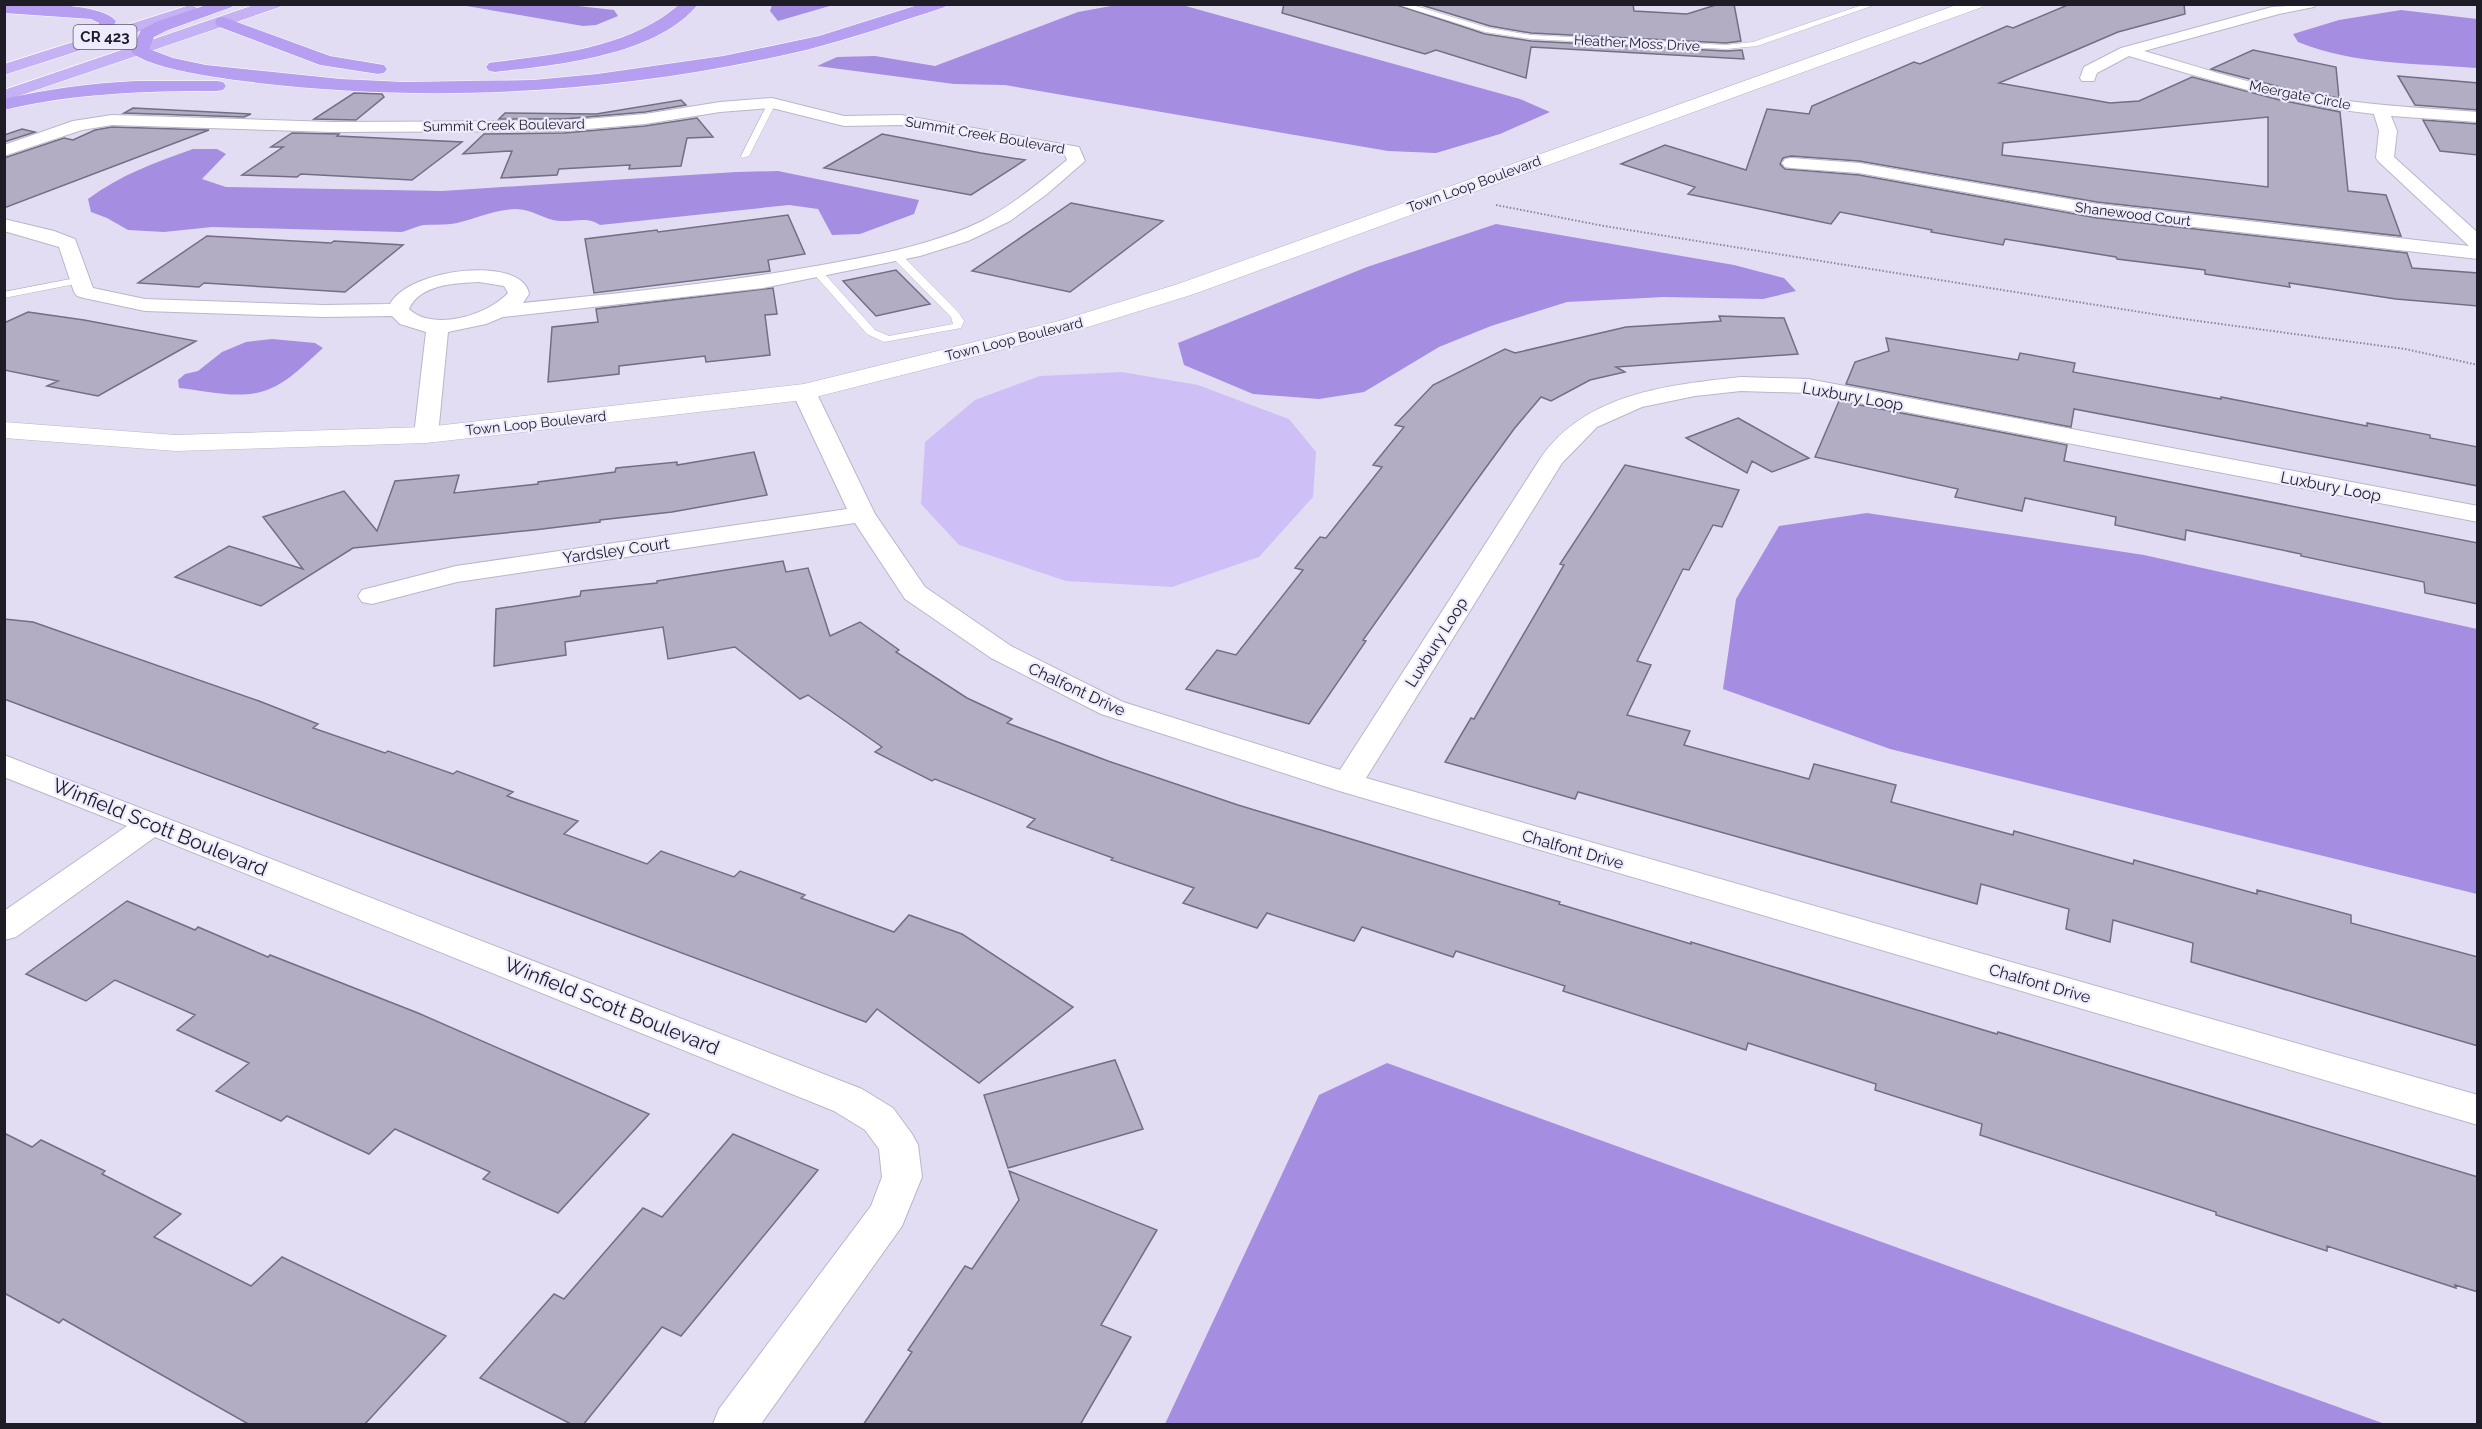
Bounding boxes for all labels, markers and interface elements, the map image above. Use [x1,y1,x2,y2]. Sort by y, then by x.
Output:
road number: CR 423 [74,25,136,49]
street label: Heather Moss Drive [1574,32,1700,54]
street label: Meergate Circle [2248,77,2352,113]
street label: Summit Creek Boulevard [904,113,1066,157]
street label: Summit Creek Boulevard [423,116,585,134]
street label: Town Loop Boulevard [1405,152,1543,216]
street label: Shanewood Court [2074,199,2192,229]
street label: Town Loop Boulevard [944,314,1084,364]
street label: Luxbury Loop [1801,378,1905,415]
street label: Town Loop Boulevard [465,408,607,438]
street label: Luxbury Loop [2279,467,2383,506]
street label: Yardsley Court [561,534,671,567]
street label: Luxbury Loop [1401,594,1472,691]
street label: Chalfont Drive [1025,659,1128,720]
street label: Winfield Scott Boulevard [49,773,271,881]
street label: Chalfont Drive [1520,826,1626,873]
street label: Winfield Scott Boulevard [501,952,723,1060]
street label: Chalfont Drive [1987,960,2093,1007]

